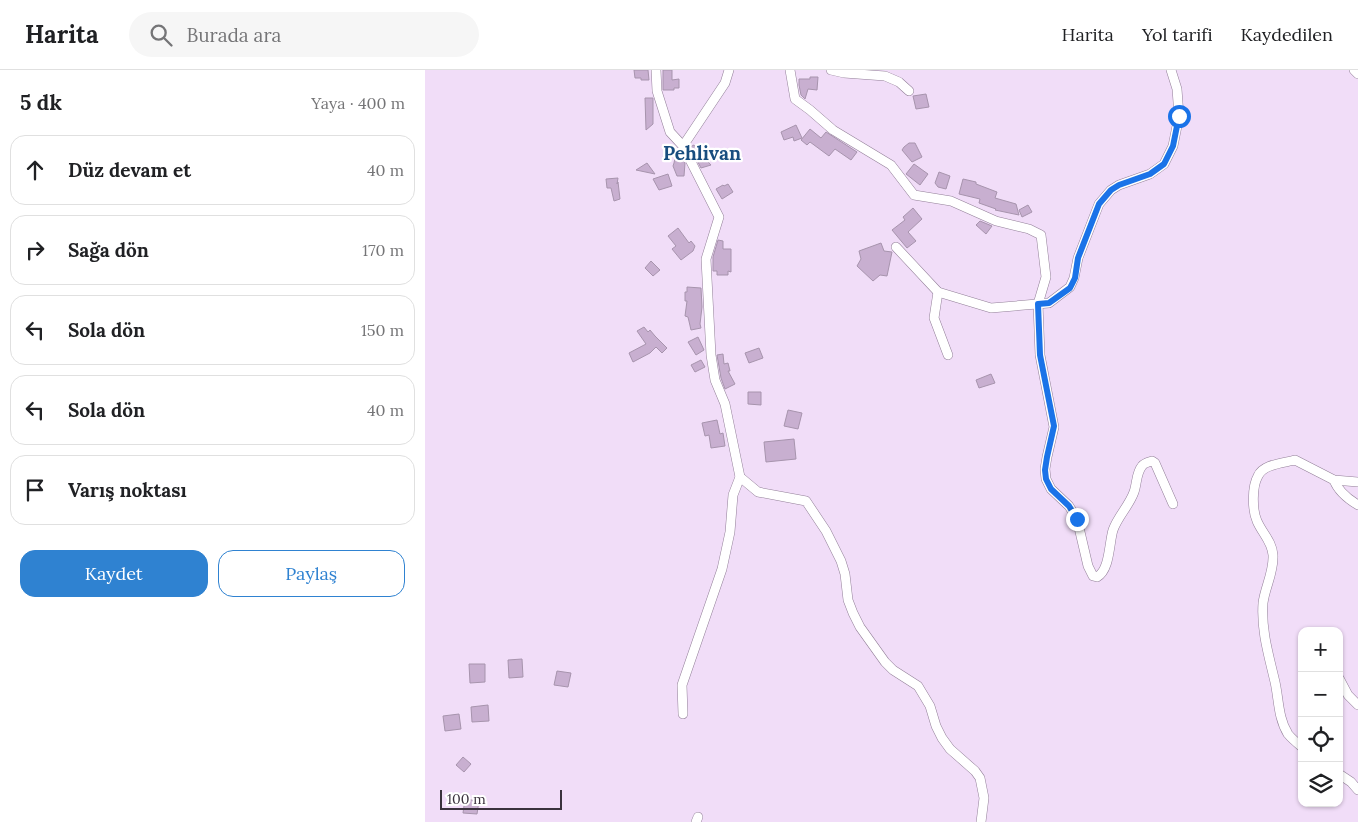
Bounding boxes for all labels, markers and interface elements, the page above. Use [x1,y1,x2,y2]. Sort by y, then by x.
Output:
search box [129,12,479,57]
text: Harita [25,19,99,50]
icon: search [147,21,175,49]
text: Burada ara [187,23,281,47]
text: Harita [1062,23,1114,46]
text: Yol tarifi [1142,23,1212,46]
text: Kaydedilen [1240,23,1333,46]
text: 5 dk [20,89,62,116]
text: Yaya · 400 m [311,93,405,113]
route start [1168,105,1191,128]
district label: Pehlivan [663,141,741,165]
icon: ahead [21,156,49,184]
text: Düz devam et [68,158,191,182]
text: 40 m [367,160,404,180]
icon: right [21,236,49,264]
text: Sağa dön [68,238,149,262]
text: 170 m [362,240,404,260]
icon: left [21,316,49,344]
text: Sola dön [68,318,145,342]
text: 150 m [361,320,404,340]
icon: left [21,396,49,424]
text: Sola dön [68,398,145,422]
text: 40 m [367,400,404,420]
icon: arrive [21,476,49,504]
text: Varış noktası [68,478,187,502]
route end [1066,508,1089,531]
button: Kaydet [20,550,208,597]
button: Paylaş [218,550,405,597]
map controls [1298,627,1343,807]
button: + [1298,627,1343,672]
button: − [1298,672,1343,717]
button: locate [1298,717,1343,762]
button: layers [1298,762,1343,807]
scale bar [440,787,563,810]
text: 100 m [447,790,486,808]

